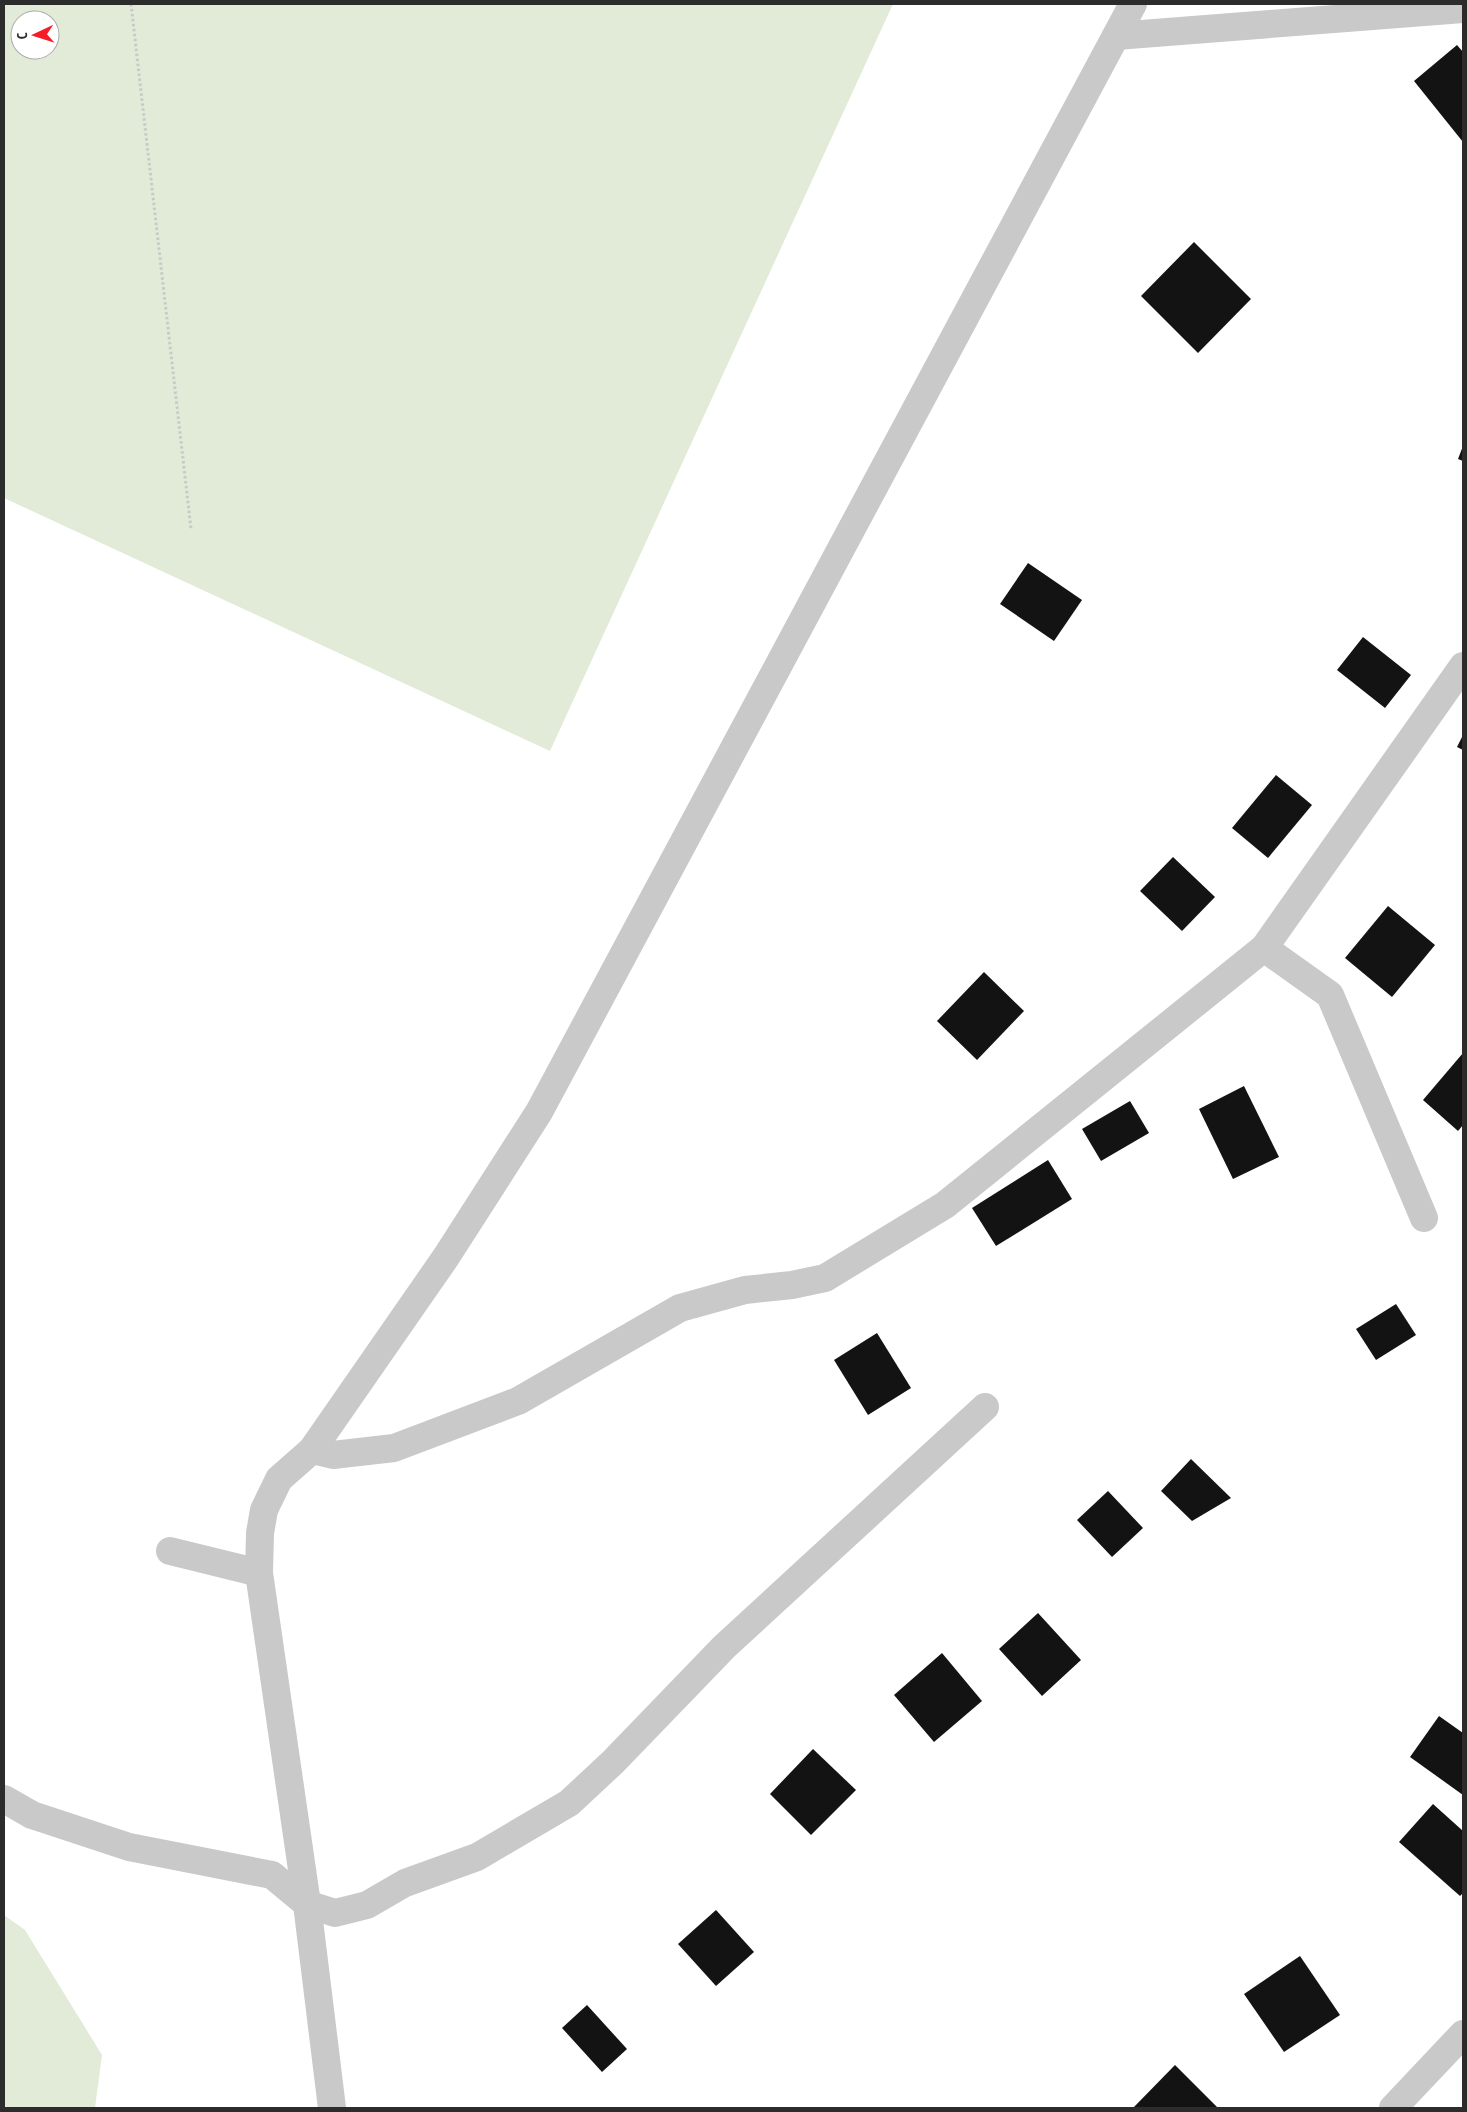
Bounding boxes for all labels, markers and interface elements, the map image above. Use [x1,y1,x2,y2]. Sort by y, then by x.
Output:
north arrow [10,10,60,60]
text: С [13,31,31,40]

